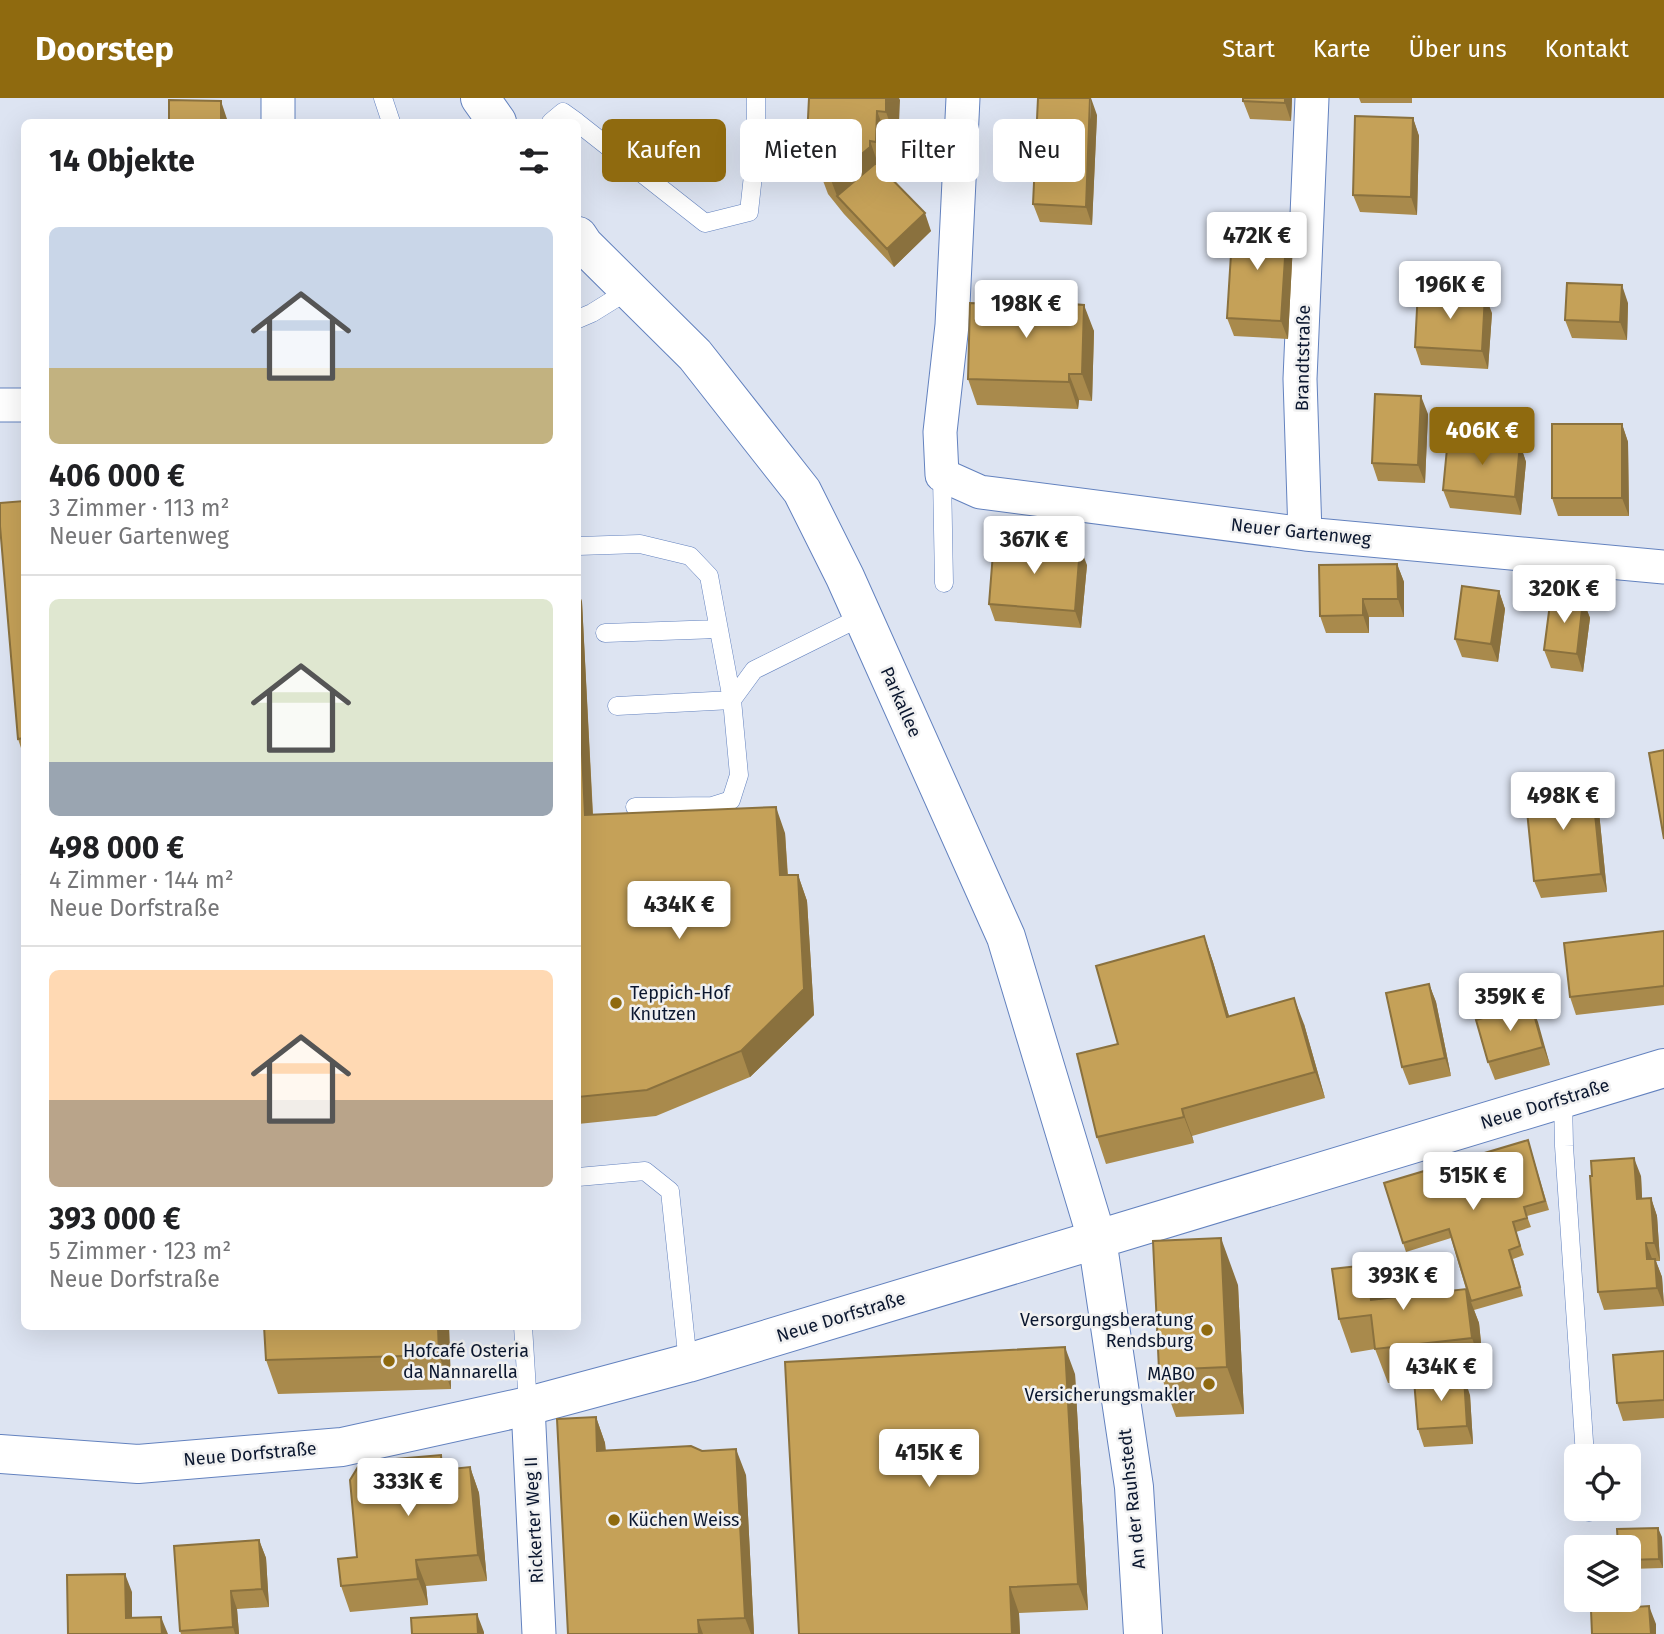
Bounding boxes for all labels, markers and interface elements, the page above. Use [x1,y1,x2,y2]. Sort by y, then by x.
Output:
text: Doorstep [35,29,174,69]
text: Start [1222,35,1275,63]
text: Karte [1313,35,1371,63]
text: Über uns [1409,35,1507,63]
text: Kontakt [1545,35,1629,63]
chip: Kaufen [602,119,726,182]
chip: Mieten [740,119,862,182]
chip: Filter [876,119,979,182]
chip: Neu [993,119,1085,182]
icon: filters [515,142,553,180]
text: 14 Objekte [49,143,195,179]
pin: 472K € [1200,212,1314,272]
text: 472K € [1223,221,1291,249]
pin: 196K € [1393,262,1507,321]
text: 196K € [1415,270,1485,298]
icon: home [238,273,364,399]
pin: 198K € [969,280,1083,340]
text: 198K € [991,289,1061,317]
street label: Brandtstraße [1291,305,1315,411]
pin: 406K € [1425,408,1539,467]
text: 406K € [1445,416,1519,444]
text: 406 000 € [49,458,185,494]
text: 3 Zimmer · 113 m² [49,494,230,522]
street label: Neuer Gartenweg [1230,514,1373,550]
pin: 367K € [977,517,1091,576]
text: Neuer Gartenweg [49,522,229,550]
text: 367K € [1000,525,1068,553]
pin: 320K € [1507,566,1621,625]
text: 320K € [1529,574,1599,602]
icon: home [238,645,364,771]
street label: Parkallee [876,663,926,741]
pin: 498K € [1506,772,1620,832]
text: 498K € [1527,781,1599,809]
text: 498 000 € [49,830,184,866]
text: 4 Zimmer · 144 m² [49,866,234,894]
pin: 434K € [622,882,736,941]
text: 434K € [643,890,715,918]
text: Neue Dorfstraße [49,894,220,922]
pin: 359K € [1453,974,1567,1033]
place label: Teppich-Hof Knutzen [630,982,732,1025]
text: 359K € [1475,982,1545,1010]
marker: Teppich-Hof Knutzen [608,995,624,1011]
icon: home [238,1016,364,1142]
street label: Neue Dorfstraße [1478,1074,1612,1134]
pin: 515K € [1416,1152,1530,1212]
text: 515K € [1439,1161,1507,1189]
text: 393 000 € [49,1201,181,1237]
text: 5 Zimmer · 123 m² [49,1237,231,1265]
pin: 393K € [1346,1252,1460,1312]
text: 393K € [1368,1261,1438,1289]
text: Neue Dorfstraße [49,1265,220,1293]
street label: Neue Dorfstraße [774,1287,908,1347]
place label: Versorgungsberatung Rendsburg [1020,1309,1194,1352]
marker: Versorgungsberatung Rendsburg [1199,1322,1215,1338]
place label: Hofcafé Osteria da Nannarella [403,1340,529,1383]
pin: 434K € [1384,1344,1498,1403]
text: 434K € [1405,1352,1477,1380]
marker: Hofcafé Osteria da Nannarella [381,1353,397,1369]
place label: MABO Versicherungsmakler [1025,1363,1195,1406]
marker: MABO Versicherungsmakler [1201,1376,1217,1392]
street label: An der Rauhstedt [1114,1427,1150,1570]
pin: 415K € [872,1430,986,1489]
street label: Neue Dorfstraße [182,1437,318,1471]
text: 415K € [895,1438,963,1466]
map controls [1564,1444,1641,1612]
button: locate [1564,1444,1641,1521]
street label: Rickerter Weg II [520,1456,548,1584]
pin: 333K € [351,1458,465,1518]
text: 333K € [373,1467,443,1495]
place label: Küchen Weiss [628,1509,739,1531]
marker: Küchen Weiss [606,1512,622,1528]
button: layers [1564,1535,1641,1612]

